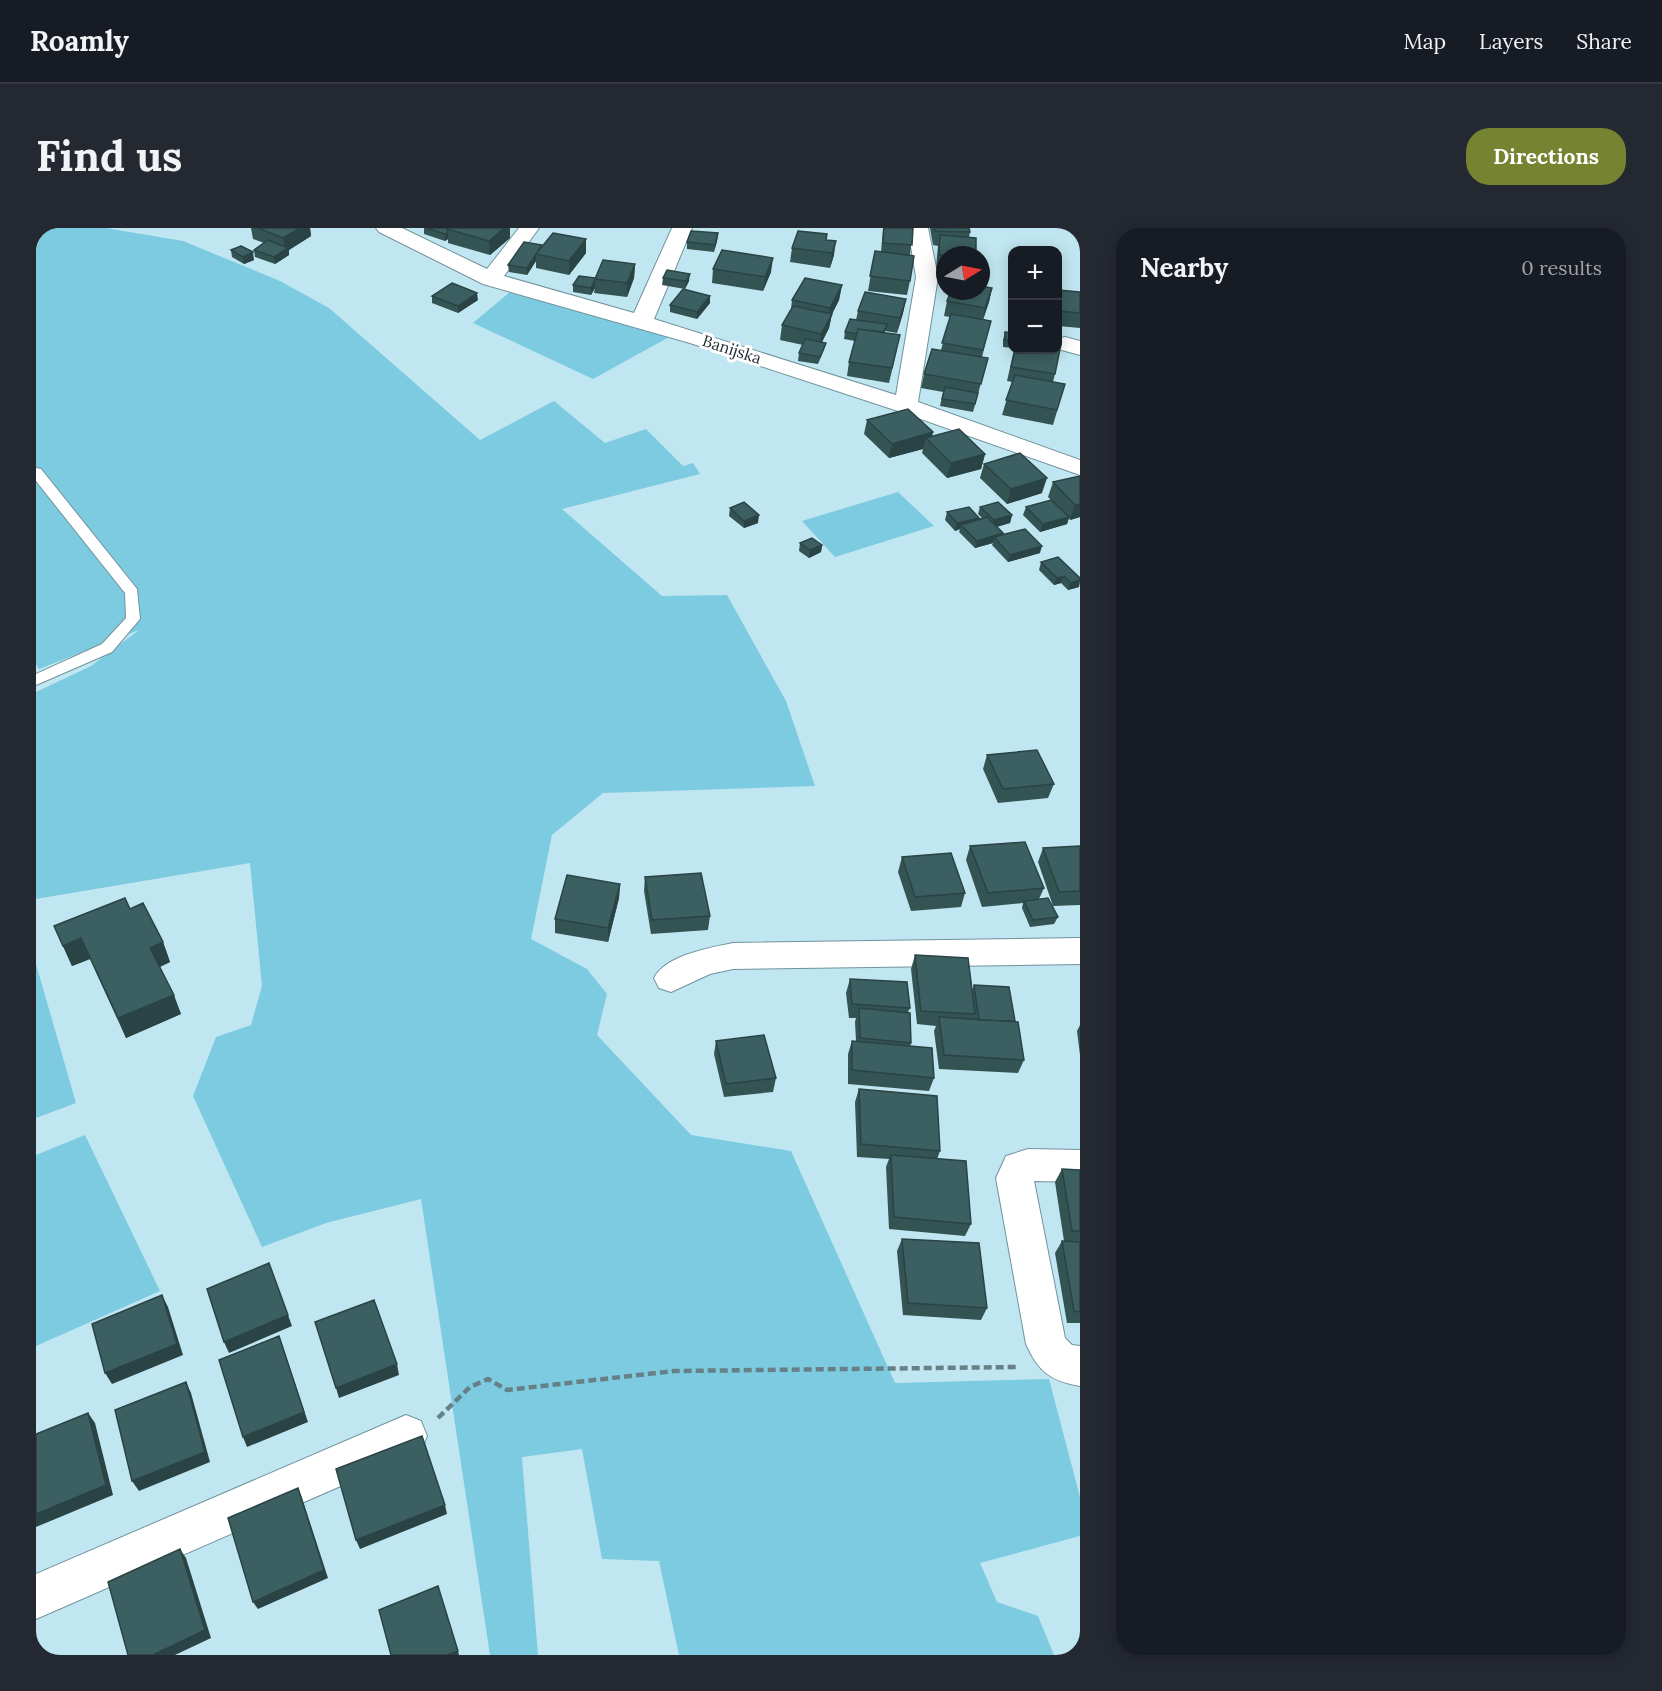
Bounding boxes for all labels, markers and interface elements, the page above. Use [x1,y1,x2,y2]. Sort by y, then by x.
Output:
text: Roamly [30,23,129,59]
text: Map [1403,28,1446,55]
text: Layers [1479,28,1543,55]
text: Share [1576,28,1632,55]
button: Directions [1466,128,1626,185]
text: Find us [36,129,182,183]
north arrow [936,246,990,300]
map controls [1008,246,1062,354]
button: + [1008,246,1062,300]
text: Nearby [1140,251,1228,284]
text: 0 results [1521,255,1602,280]
button: − [1008,300,1062,354]
street label: Banijska [700,330,764,368]

